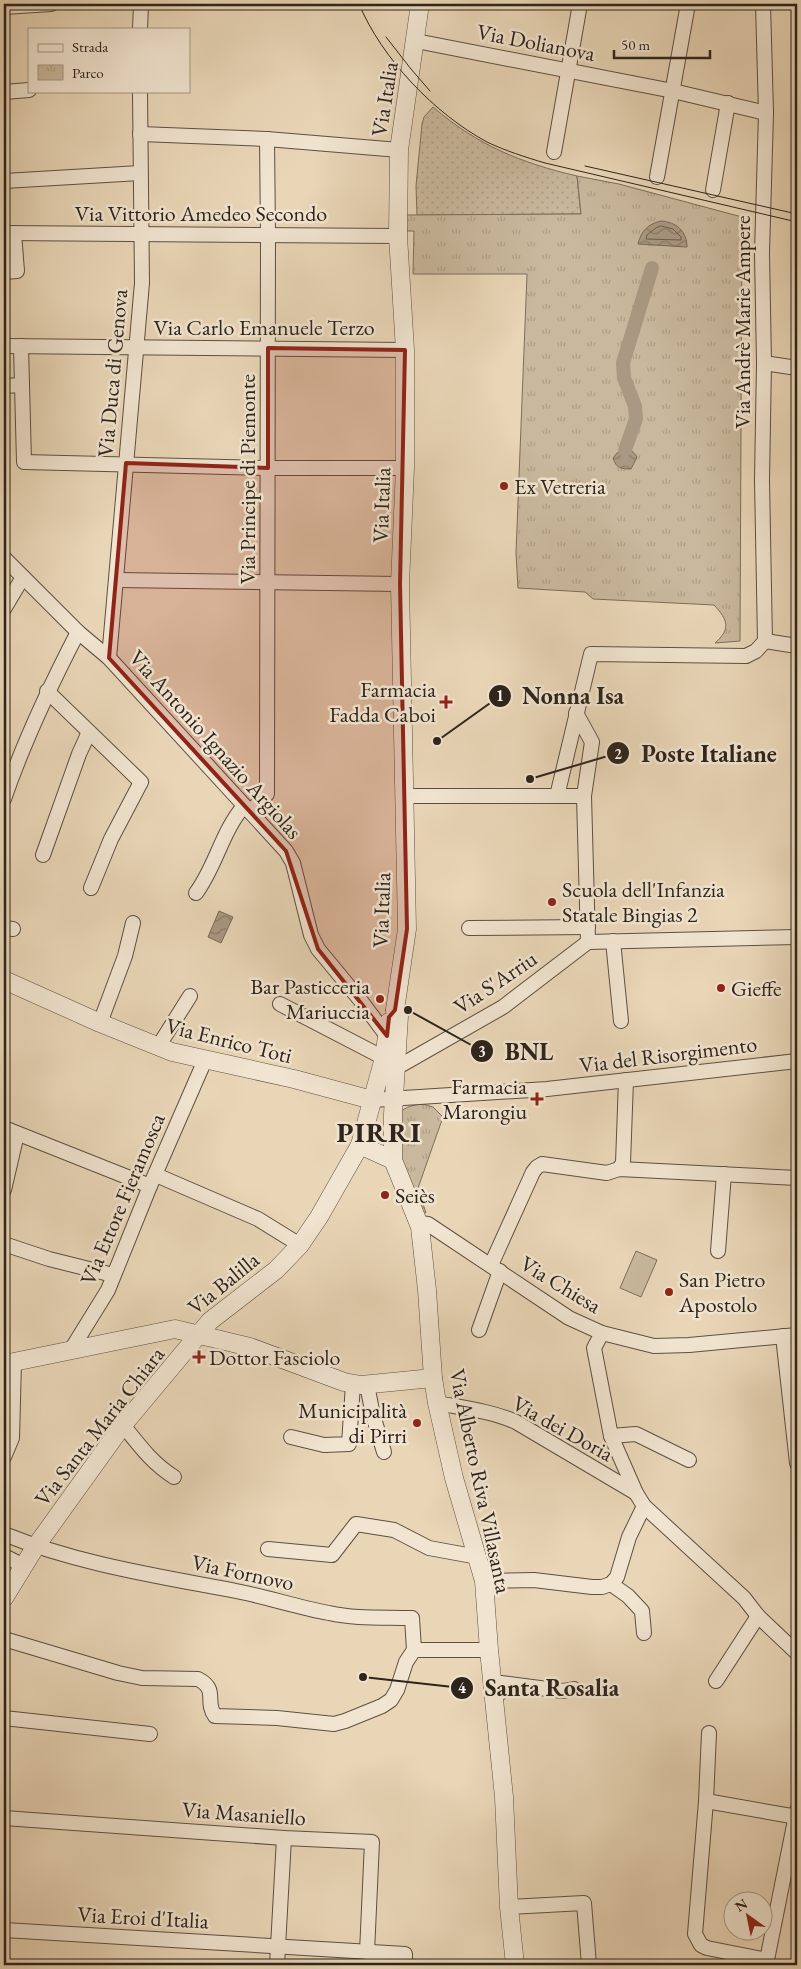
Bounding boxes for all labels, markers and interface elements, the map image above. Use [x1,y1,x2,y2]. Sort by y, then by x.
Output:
street label: Via Dolianova [474,17,598,68]
legend [28,28,190,92]
scale bar [614,28,710,60]
text: 50 m [621,35,650,54]
text: Strada [72,37,108,56]
street label: Via Italia [364,59,405,139]
text: Parco [72,63,104,82]
street label: Via Vittorio Amedeo Secondo [75,199,327,228]
street label: Via Andrè Marie Ampere [728,215,757,429]
street label: Via Duca di Genova [91,288,134,458]
street label: Via Carlo Emanuele Terzo [153,313,375,342]
street label: Via Principe di Piemonte [233,373,262,584]
street label: Via Italia [366,467,397,543]
place label: Ex Vetreria [514,472,606,501]
marker: Ex Vetreria [498,480,510,492]
street label: Via Antonio Ignazio Argiolas [123,644,308,845]
place label: Farmacia Fadda Caboi [329,675,436,729]
callout: Nonna Isa [487,677,634,716]
text: Nonna Isa [522,680,625,711]
text: 1 [496,686,504,705]
marker: Farmacia Fadda Caboi [440,696,452,708]
callout: Poste Italiane [606,734,786,773]
text: Poste Italiane [641,738,777,769]
text: 2 [614,744,622,763]
street label: Via Italia [366,872,397,948]
place label: Scuola dell'Infanzia Statale Bingias 2 [562,875,725,929]
marker: Scuola dell'Infanzia Statale Bingias 2 [546,896,558,908]
street label: Via S'Arriu [448,944,543,1021]
place label: Bar Pasticceria Mariuccia [250,972,370,1026]
place label: Gieffe [731,974,782,1003]
marker: Gieffe [715,982,727,994]
marker: Bar Pasticceria Mariuccia [374,993,386,1005]
street label: Via Enrico Toti [163,1011,295,1070]
street label: Via del Risorgimento [578,1029,759,1080]
callout: BNL [470,1032,563,1071]
text: BNL [505,1036,553,1067]
text: 3 [478,1042,486,1061]
place label: Farmacia Marongiu [442,1072,527,1126]
marker: Farmacia Marongiu [531,1093,543,1105]
street label: Via Ettore Fieramosca [73,1109,172,1289]
district label: PIRRI [337,1114,421,1150]
place label: Seiès [395,1181,435,1210]
marker: Seiès [379,1189,391,1201]
street label: Via Balilla [181,1245,265,1321]
street label: Via Chiesa [515,1249,607,1320]
place label: San Pietro Apostolo [678,1265,765,1319]
marker: San Pietro Apostolo [663,1286,675,1298]
street label: Via Santa Maria Chiara [28,1340,171,1512]
place label: Dottor Fasciolo [209,1343,341,1372]
marker: Dottor Fasciolo [193,1351,205,1363]
street label: Via Alberto Riva Villasanta [443,1366,519,1596]
street label: Via dei Doria [507,1389,619,1468]
place label: Municipalità di Pirri [298,1396,407,1450]
marker: Municipalità di Pirri [411,1417,423,1429]
street label: Via Fornovo [189,1548,297,1597]
callout: Santa Rosalia [449,1669,629,1708]
text: Santa Rosalia [485,1672,620,1703]
text: 4 [458,1678,467,1697]
street label: Via Masaniello [181,1795,307,1832]
north arrow [724,1892,774,1942]
text: N [731,1894,751,1916]
street label: Via Eroi d'Italia [77,1900,210,1935]

